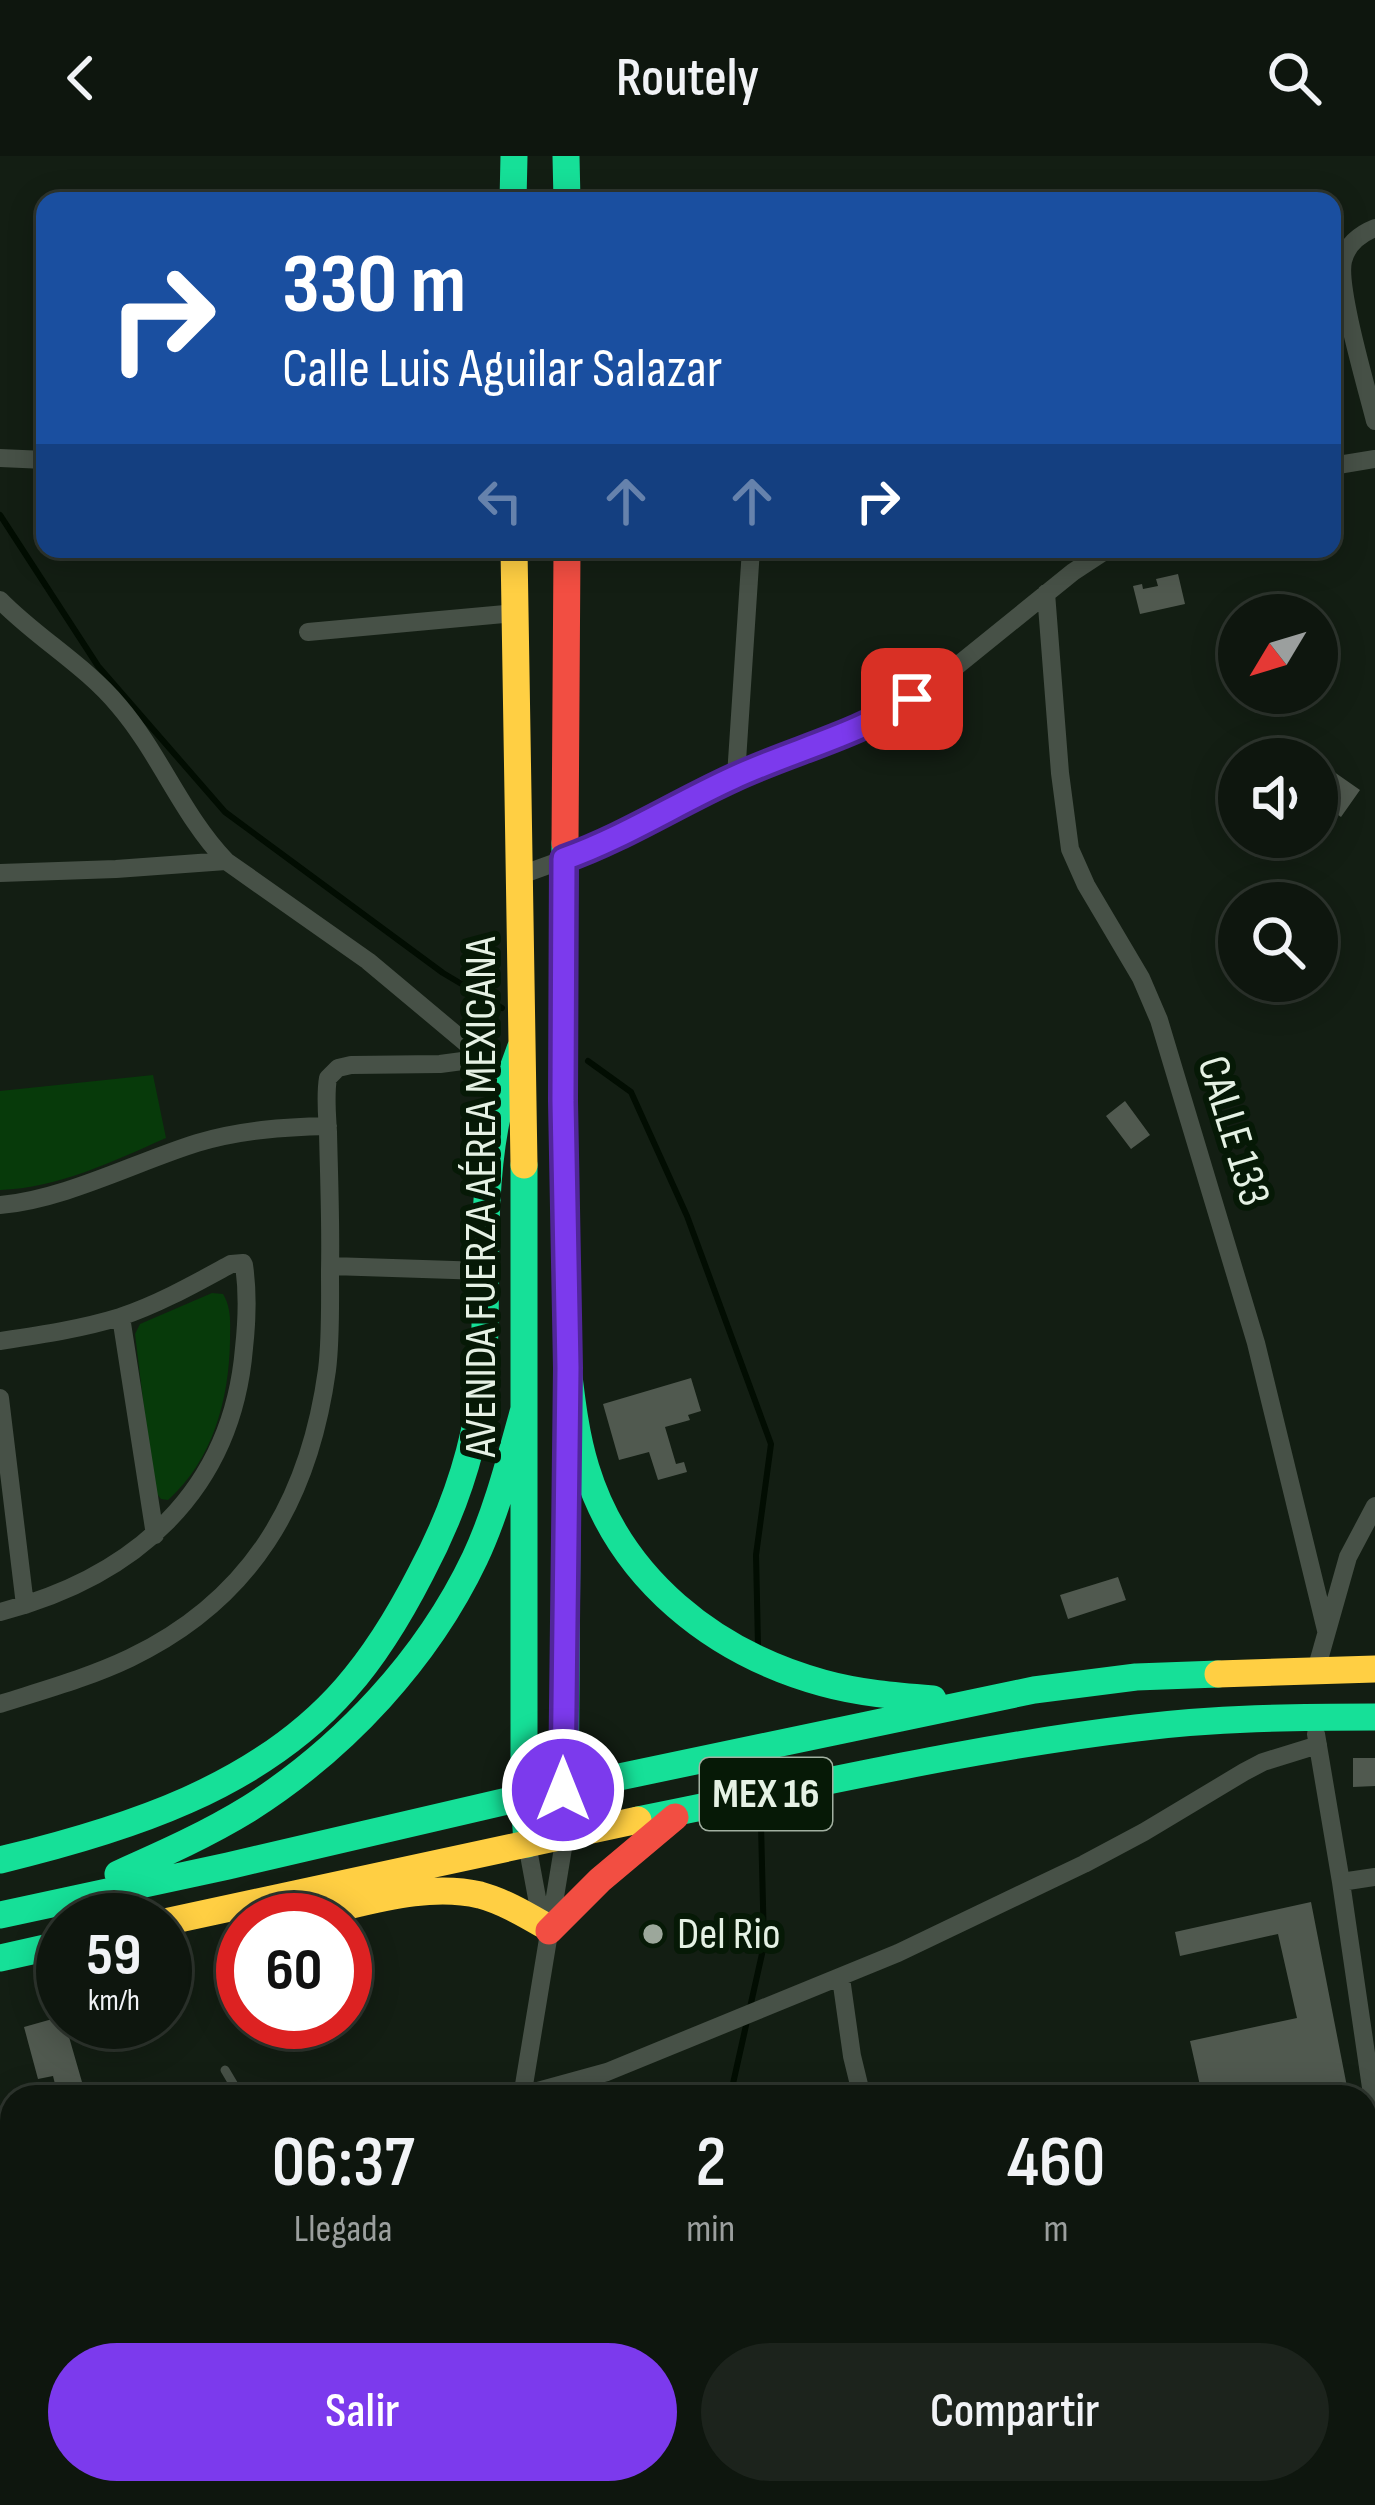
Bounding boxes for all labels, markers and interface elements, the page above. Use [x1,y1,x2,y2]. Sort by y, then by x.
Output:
icon: back [48,45,114,111]
icon: search [1261,45,1327,111]
text: Routely [616,46,759,111]
text: 330 m [282,235,466,336]
icon: right [84,240,240,396]
text: Calle Luis Aguilar Salazar [282,337,722,402]
icon: left [467,468,533,534]
icon: ahead [593,468,659,534]
icon: ahead [719,468,785,534]
icon: right [845,468,911,534]
north arrow [1218,594,1338,714]
map controls [1218,594,1338,1002]
pin [861,648,963,750]
icon: arrive [879,666,945,732]
button: sound [1218,738,1338,858]
button: search [1218,882,1338,1002]
street label: AVENIDA FUERZA AÉREA MEXICANA [454,936,509,1458]
street label: CALLE 133 [1184,1049,1282,1213]
position arrow [500,1727,626,1853]
road number: MEX 16 [700,1758,832,1830]
speed limit sign: 60 [216,1893,372,2049]
place label: Del Rio [677,1907,781,1962]
text: 59 [87,1920,141,1992]
marker: Del Rio [640,1921,666,1947]
text: km/h [88,1983,140,2019]
text: 06:37 [272,2120,415,2207]
text: 2 [695,2120,726,2207]
text: 460 [1007,2120,1105,2207]
text: Llegada [294,2206,393,2253]
text: min [686,2206,735,2253]
text: m [1044,2206,1069,2253]
button: Salir [48,2343,677,2481]
button: Compartir [701,2343,1329,2481]

